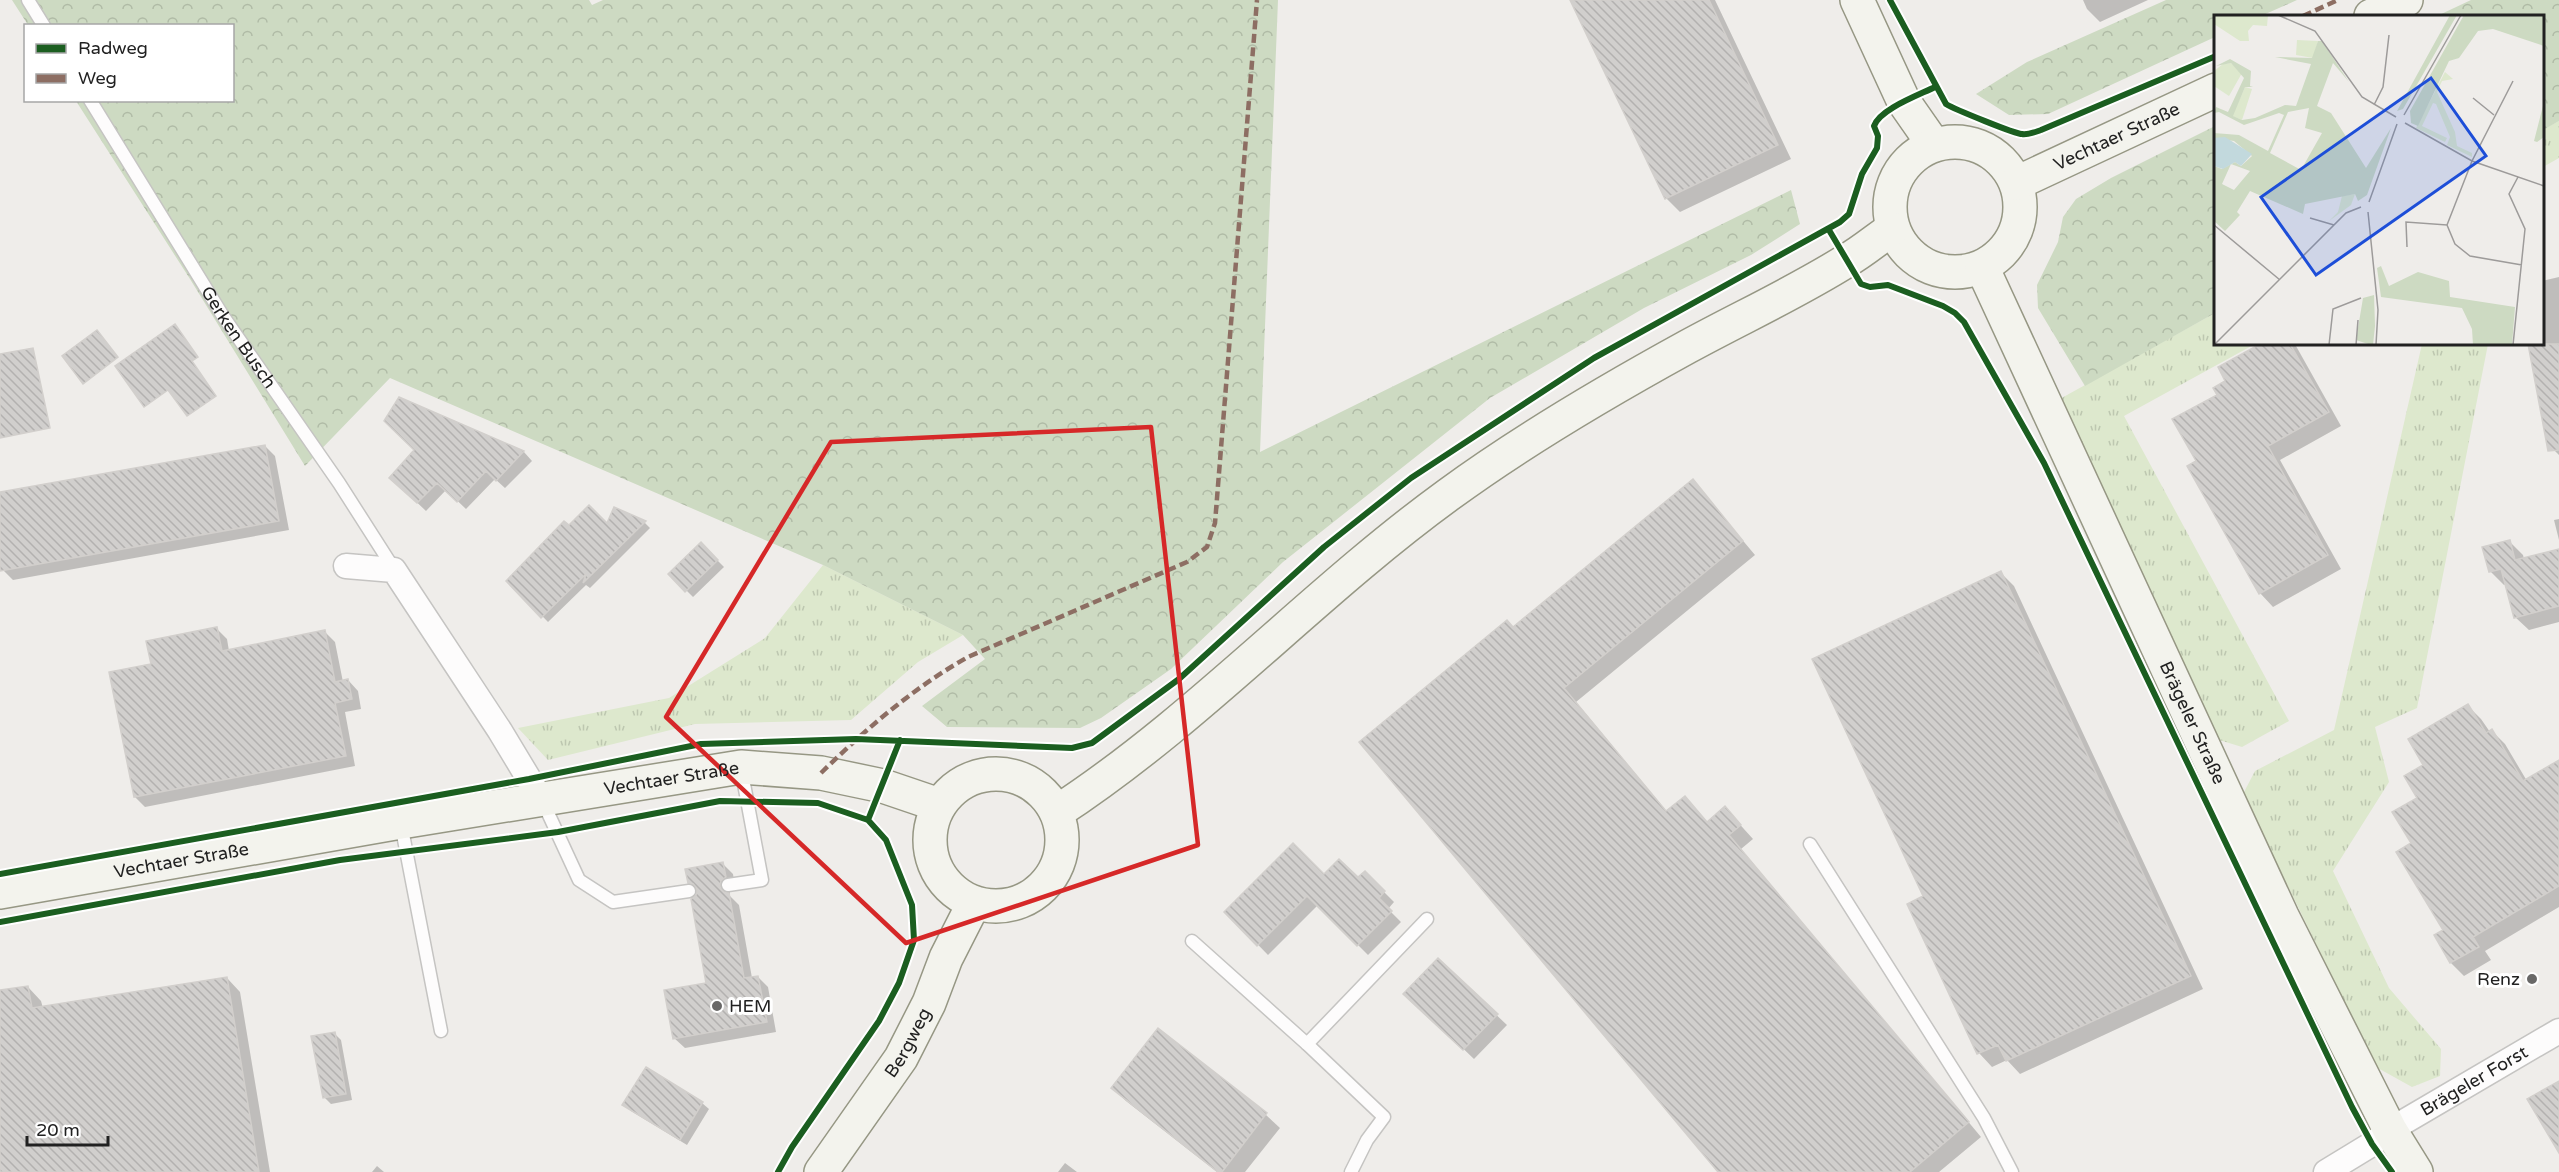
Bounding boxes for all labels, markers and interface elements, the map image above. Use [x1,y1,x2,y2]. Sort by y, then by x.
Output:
inset map [2214,15,2544,345]
legend [24,24,234,102]
text: Radweg [78,37,148,59]
text: Weg [78,67,117,89]
street label: Vechtaer Straße [2050,98,2183,175]
street label: Gerken Busch [196,282,281,393]
street label: Brägeler Straße [2155,658,2231,788]
street label: Vechtaer Straße [602,756,741,800]
street label: Vechtaer Straße [112,838,250,883]
place label: Renz [2477,968,2520,990]
marker: Renz [2525,972,2539,986]
place label: HEM [729,995,771,1017]
marker: HEM [710,999,724,1013]
street label: Bergweg [880,1004,936,1082]
street label: Brägeler Forst [2416,1041,2532,1121]
scale bar [27,1109,108,1147]
text: 20 m [36,1119,80,1141]

